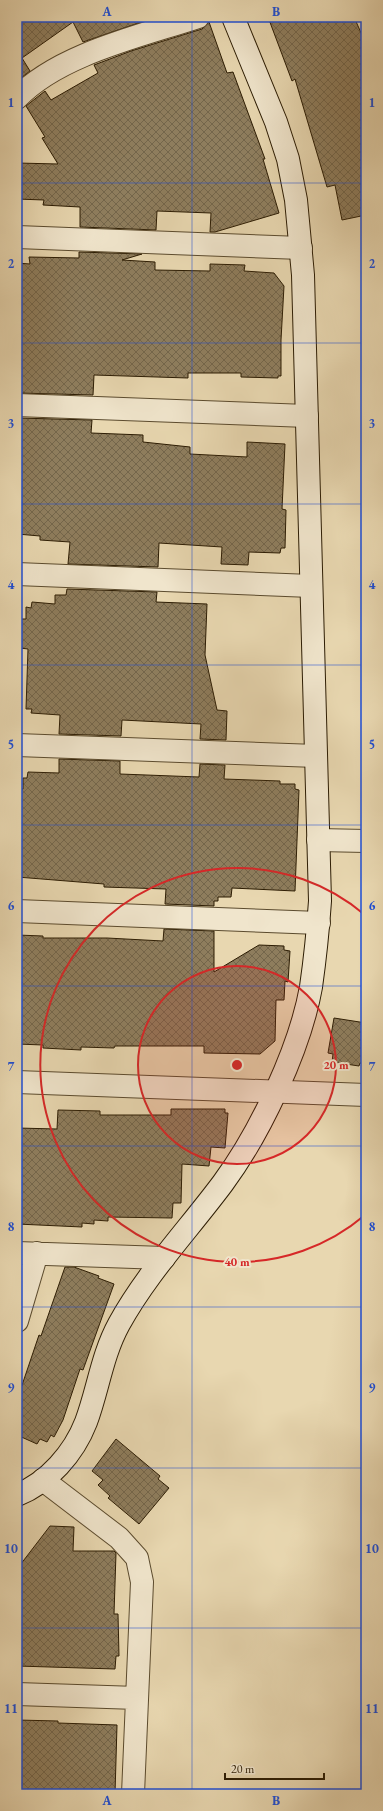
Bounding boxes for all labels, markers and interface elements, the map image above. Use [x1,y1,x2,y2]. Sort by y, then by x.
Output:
text: A [101,3,112,20]
text: B [272,3,280,20]
text: 1 [8,94,15,111]
text: 1 [369,94,376,111]
text: 2 [8,255,15,272]
text: 2 [369,255,376,272]
text: 3 [8,415,15,432]
text: 3 [369,415,376,432]
text: 4 [8,576,15,593]
text: 4 [369,576,376,593]
text: 5 [8,736,14,753]
text: 5 [369,736,375,753]
text: 6 [8,897,15,914]
text: 6 [369,897,376,914]
text: 20 m [323,1057,349,1073]
text: 7 [8,1058,15,1075]
centre of rings [230,1058,244,1072]
text: 7 [369,1058,376,1075]
text: 8 [8,1218,15,1235]
text: 8 [369,1218,376,1235]
text: 40 m [224,1254,250,1270]
text: 9 [8,1379,15,1396]
text: 9 [369,1379,376,1396]
text: 10 [4,1540,18,1557]
text: 10 [365,1540,379,1557]
text: 11 [4,1700,18,1717]
text: 11 [365,1700,379,1717]
scale bar [225,1755,324,1781]
text: 20 m [231,1761,255,1777]
text: A [101,1792,112,1809]
text: B [272,1792,280,1809]

